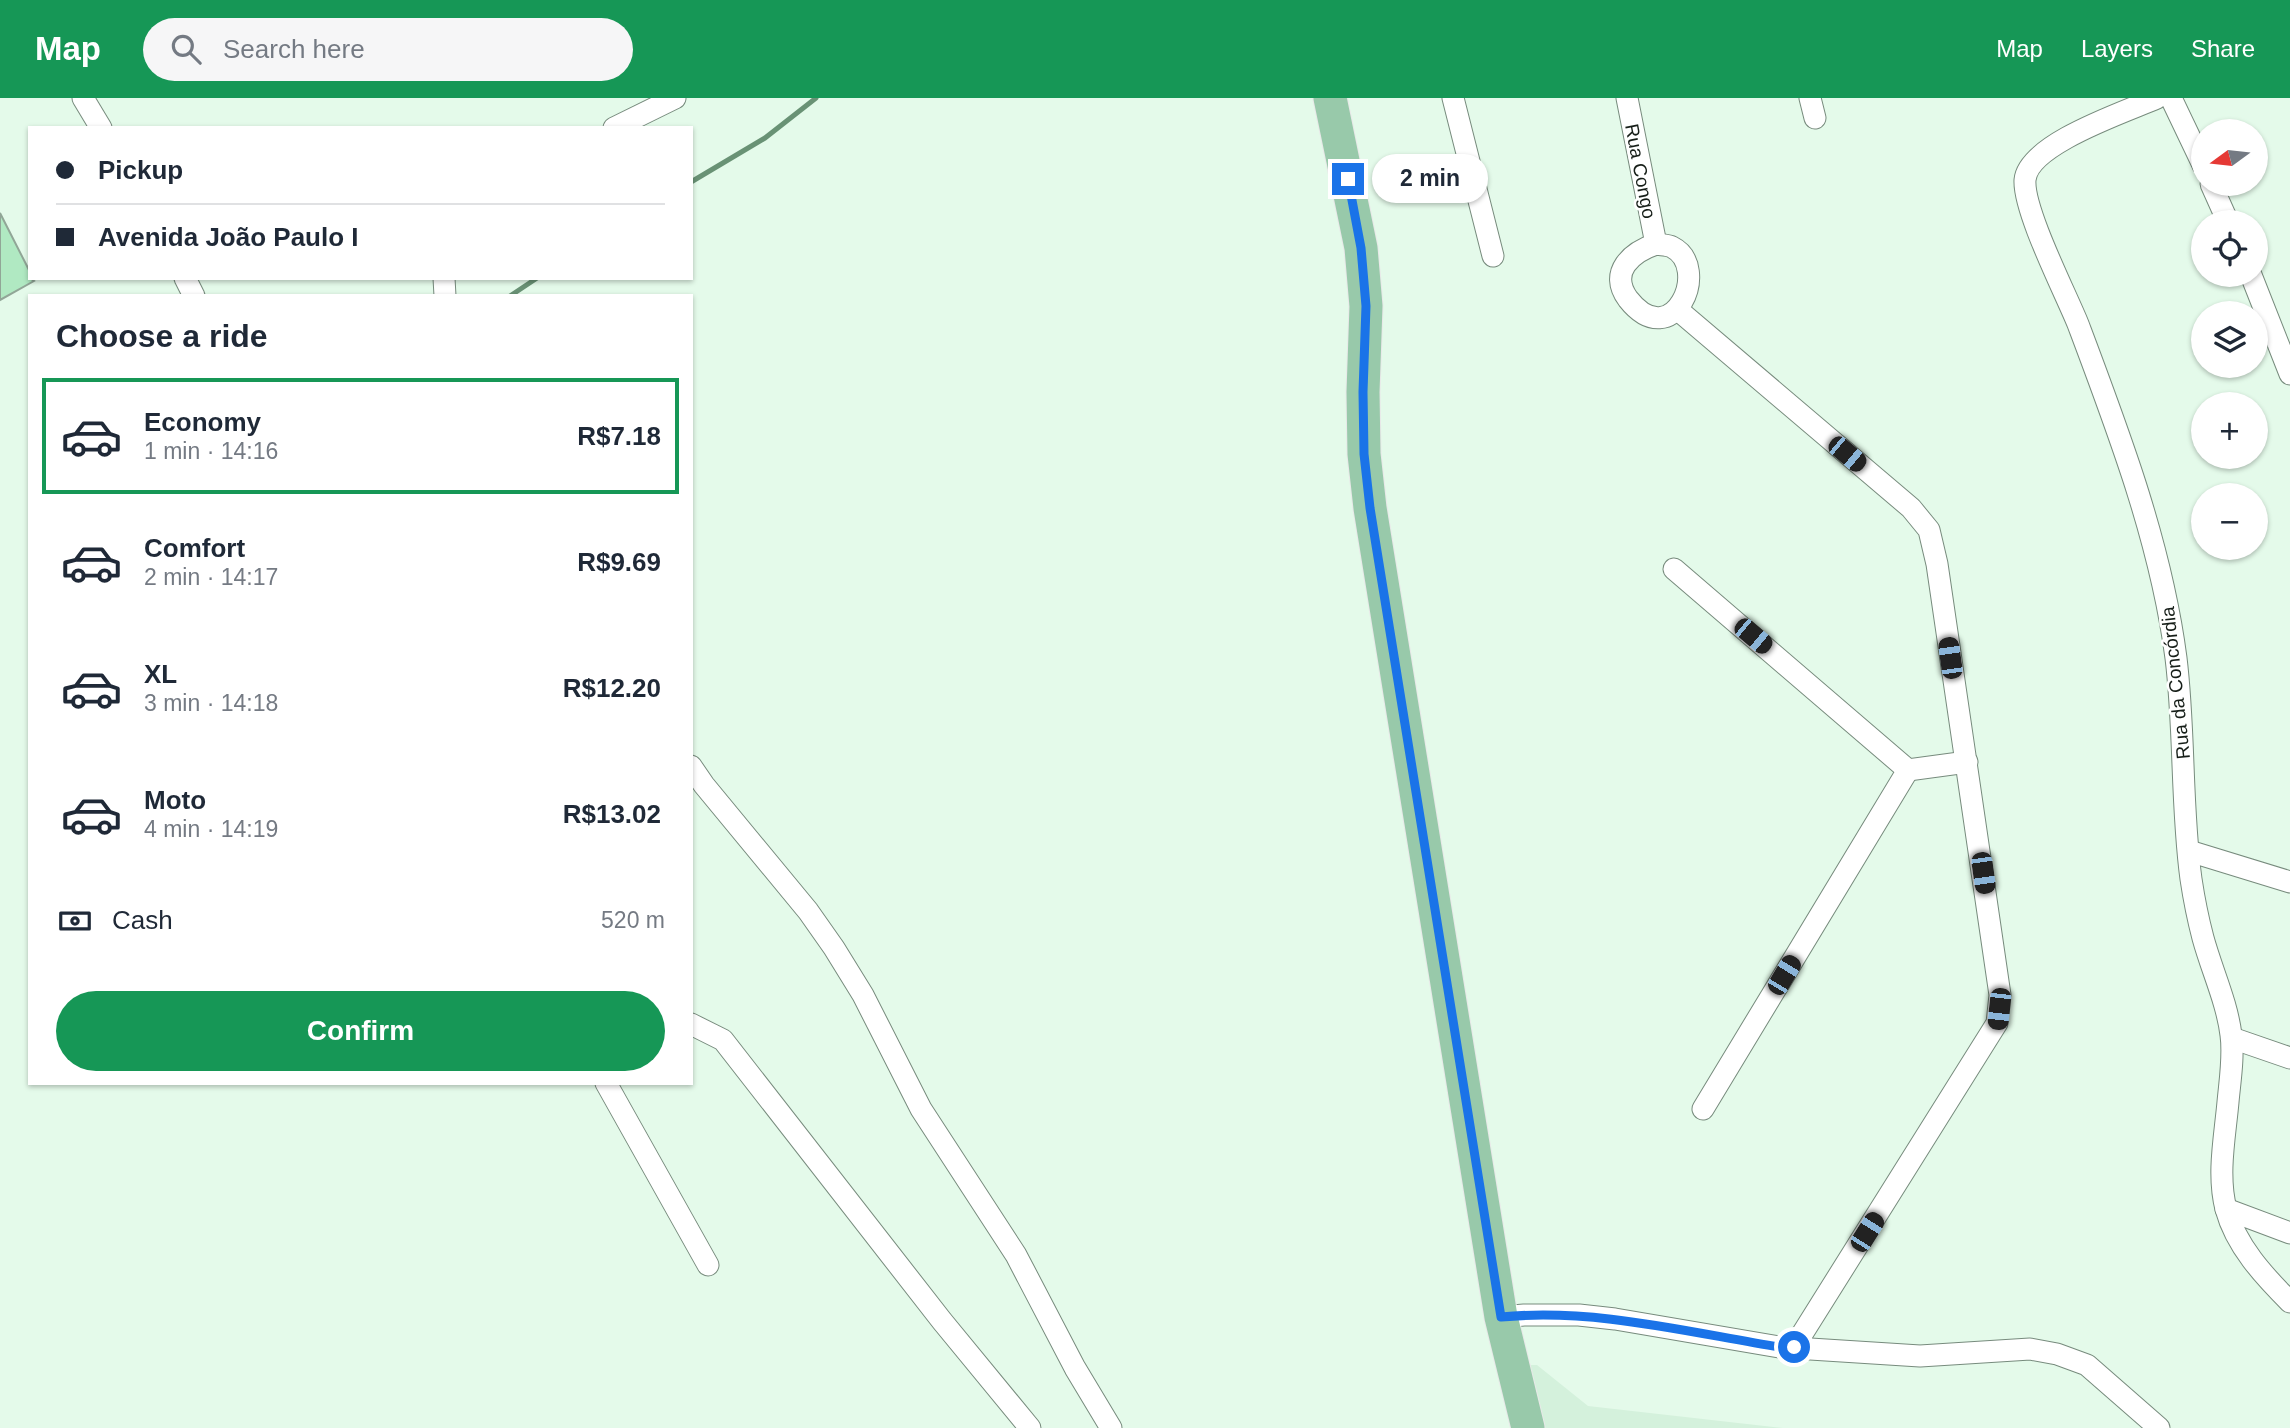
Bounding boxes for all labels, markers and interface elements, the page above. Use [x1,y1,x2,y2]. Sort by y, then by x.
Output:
search box [143,18,633,81]
text: Map [35,30,101,67]
icon: search [167,30,205,68]
text: Search here [223,34,365,64]
text: Map [1996,35,2043,62]
text: Layers [2081,35,2153,62]
text: Share [2191,35,2255,62]
north arrow [2191,119,2268,196]
map controls [2191,119,2268,560]
street label: Rua Congo [1621,122,1660,220]
callout: 2 min [1372,154,1488,204]
text: Pickup [98,155,183,185]
route end [1332,163,1364,195]
text: 2 min [1400,165,1460,191]
button: locate [2191,210,2268,287]
text: Avenida João Paulo I [98,222,359,252]
button: layers [2191,301,2268,378]
text: Choose a ride [56,318,268,354]
button: + [2191,392,2268,469]
icon: car [60,405,123,468]
text: Economy [144,407,261,437]
text: R$7.18 [577,421,661,451]
car [1825,432,1870,476]
text: 1 min · 14:16 [144,438,278,464]
button: − [2191,483,2268,560]
icon: car [60,531,123,594]
text: Comfort [144,533,245,563]
text: R$9.69 [577,547,661,577]
text: 2 min · 14:17 [144,564,278,590]
street label: Rua da Concórdia [2157,605,2194,760]
car [1731,614,1776,658]
car [1937,636,1964,680]
icon: car [60,657,123,720]
text: XL [144,659,177,689]
text: R$12.20 [563,673,661,703]
text: 3 min · 14:18 [144,690,278,716]
icon: car [60,783,123,846]
text: Moto [144,785,206,815]
text: R$13.02 [563,799,661,829]
text: 4 min · 14:19 [144,816,278,842]
car [1970,851,1997,895]
icon: cash [56,902,94,940]
text: Cash [112,905,173,935]
text: 520 m [601,907,665,933]
car [1765,952,1804,998]
car [1987,987,2012,1031]
button: Confirm [56,991,665,1071]
car [1847,1209,1888,1255]
route start [1778,1331,1810,1363]

